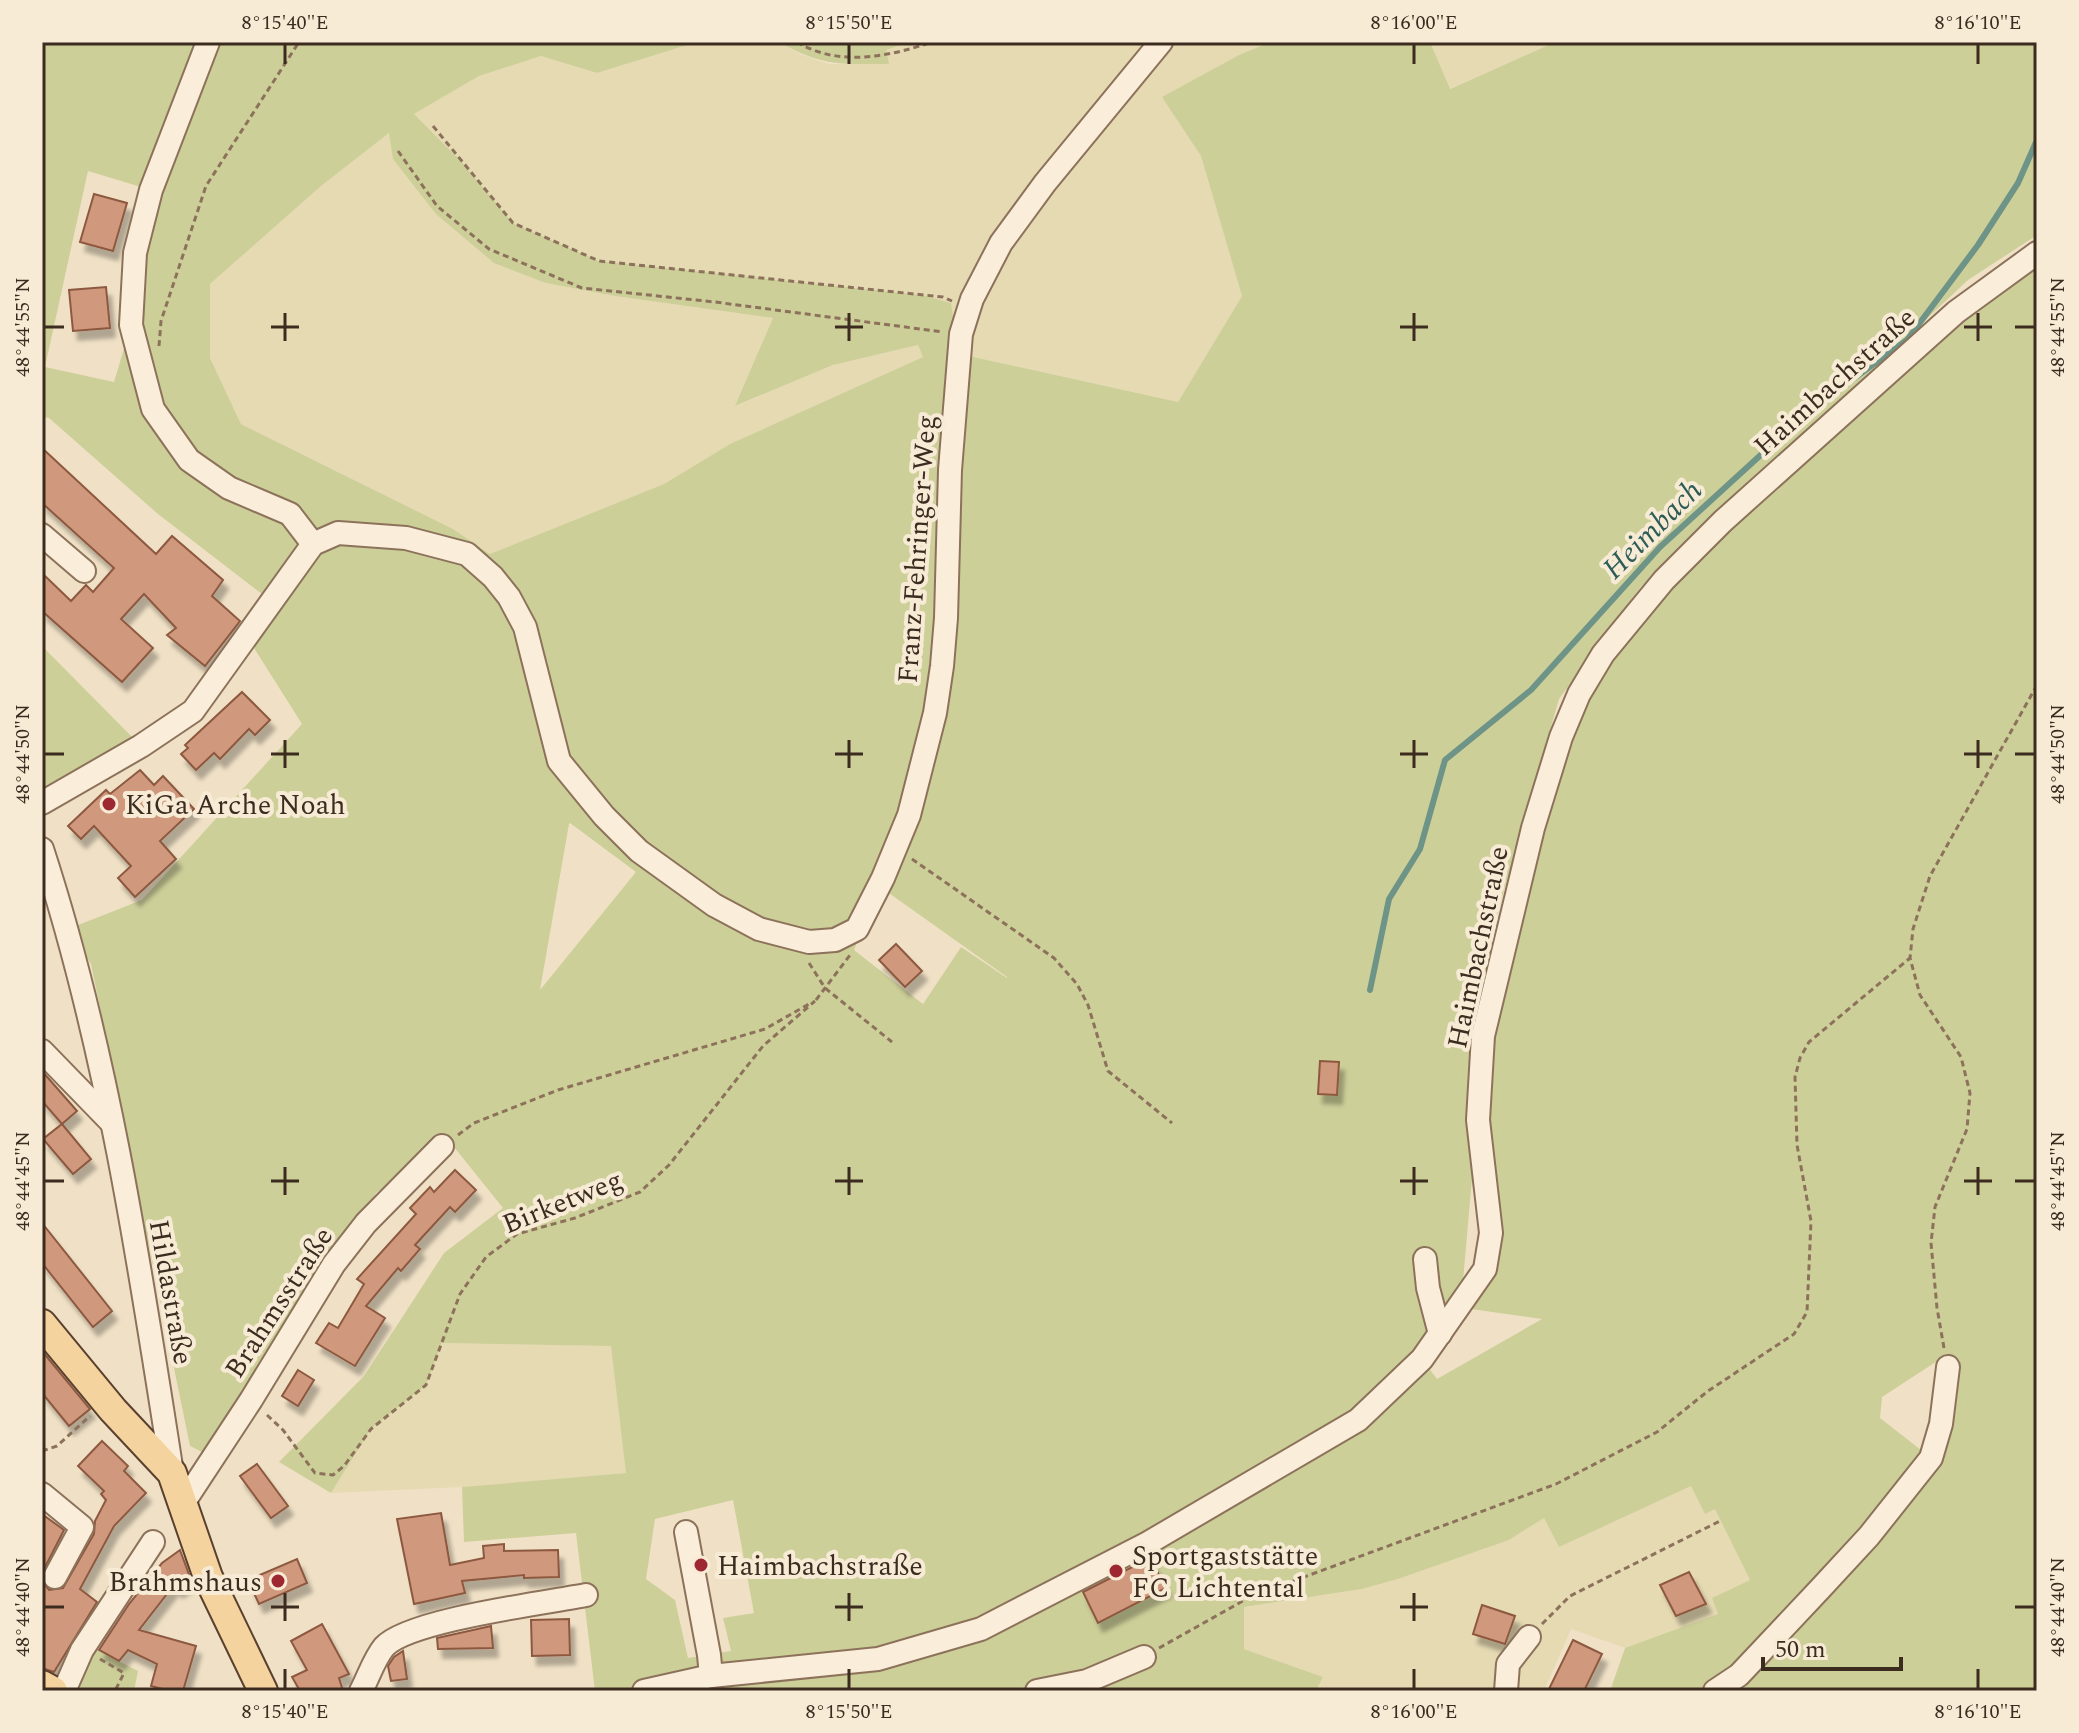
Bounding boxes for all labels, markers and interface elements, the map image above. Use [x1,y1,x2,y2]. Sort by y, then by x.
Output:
text: 8°15'40"E [241,8,329,38]
text: 8°15'50"E [805,8,893,38]
text: 8°16'00"E [1370,8,1458,38]
text: 8°16'10"E [1934,8,2022,38]
text: 48°44'55"N [8,277,38,377]
text: 48°44'55"N [2043,277,2073,377]
street label: Haimbachstraße [1744,297,1926,467]
street label: Franz-Fehringer-Weg [887,413,948,685]
water label: Heimbach [1592,469,1713,590]
text: 48°44'50"N [8,704,38,804]
text: 48°44'50"N [2043,704,2073,804]
place label: KiGa Arche Noah [125,784,346,827]
marker: KiGa Arche Noah [100,795,118,813]
street label: Haimbachstraße [1436,842,1521,1052]
text: 48°44'45"N [8,1131,38,1231]
text: 48°44'45"N [2043,1131,2073,1231]
street label: Birketweg [496,1159,629,1246]
street label: Hildastraße [137,1216,204,1368]
street label: Brahmsstraße [214,1219,344,1387]
place label: Sportgaststätte FC Lichtental [1132,1535,1318,1610]
place label: Haimbachstraße [717,1545,923,1588]
marker: Haimbachstraße [692,1556,710,1574]
text: 48°44'40"N [8,1557,38,1657]
text: 48°44'40"N [2043,1557,2073,1657]
place label: Brahmshaus [109,1561,262,1604]
marker: Sportgaststätte FC Lichtental [1107,1562,1125,1580]
marker: Brahmshaus [269,1572,287,1590]
scale bar [1763,1621,1901,1671]
text: 50 m [1775,1632,1826,1668]
text: 8°15'40"E [241,1697,329,1727]
text: 8°15'50"E [805,1697,893,1727]
text: 8°16'00"E [1370,1697,1458,1727]
text: 8°16'10"E [1934,1697,2022,1727]

